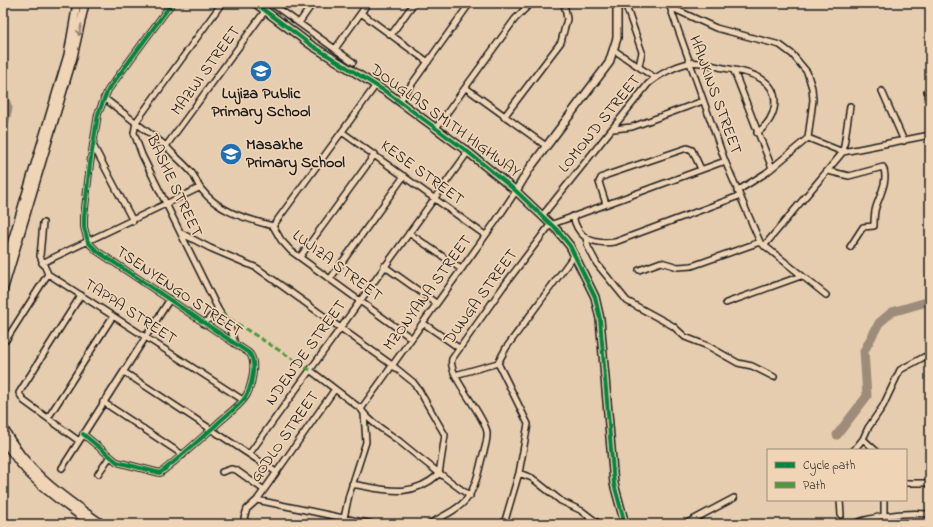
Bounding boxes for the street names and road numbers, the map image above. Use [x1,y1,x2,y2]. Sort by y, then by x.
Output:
street label: MAZWI STREET [165,21,247,121]
street label: HAWKINS STREET [682,32,748,158]
street label: DOUGLAS SMITH HIGHWAY [364,58,526,184]
street label: LOMOND STREET [553,70,647,178]
street label: BASHE STREET [139,130,208,241]
street label: KESE STREET [375,134,469,212]
street label: LUJIZA STREET [287,224,387,308]
street label: MZONYANA STREET [378,230,478,356]
street label: TSENYENGO STREET [111,240,247,344]
street label: DUNGA STREET [437,244,524,351]
street label: TAPPA STREET [79,273,181,351]
street label: NDENDE STREET [259,295,353,411]
street label: GODLO STREET [245,386,325,488]

